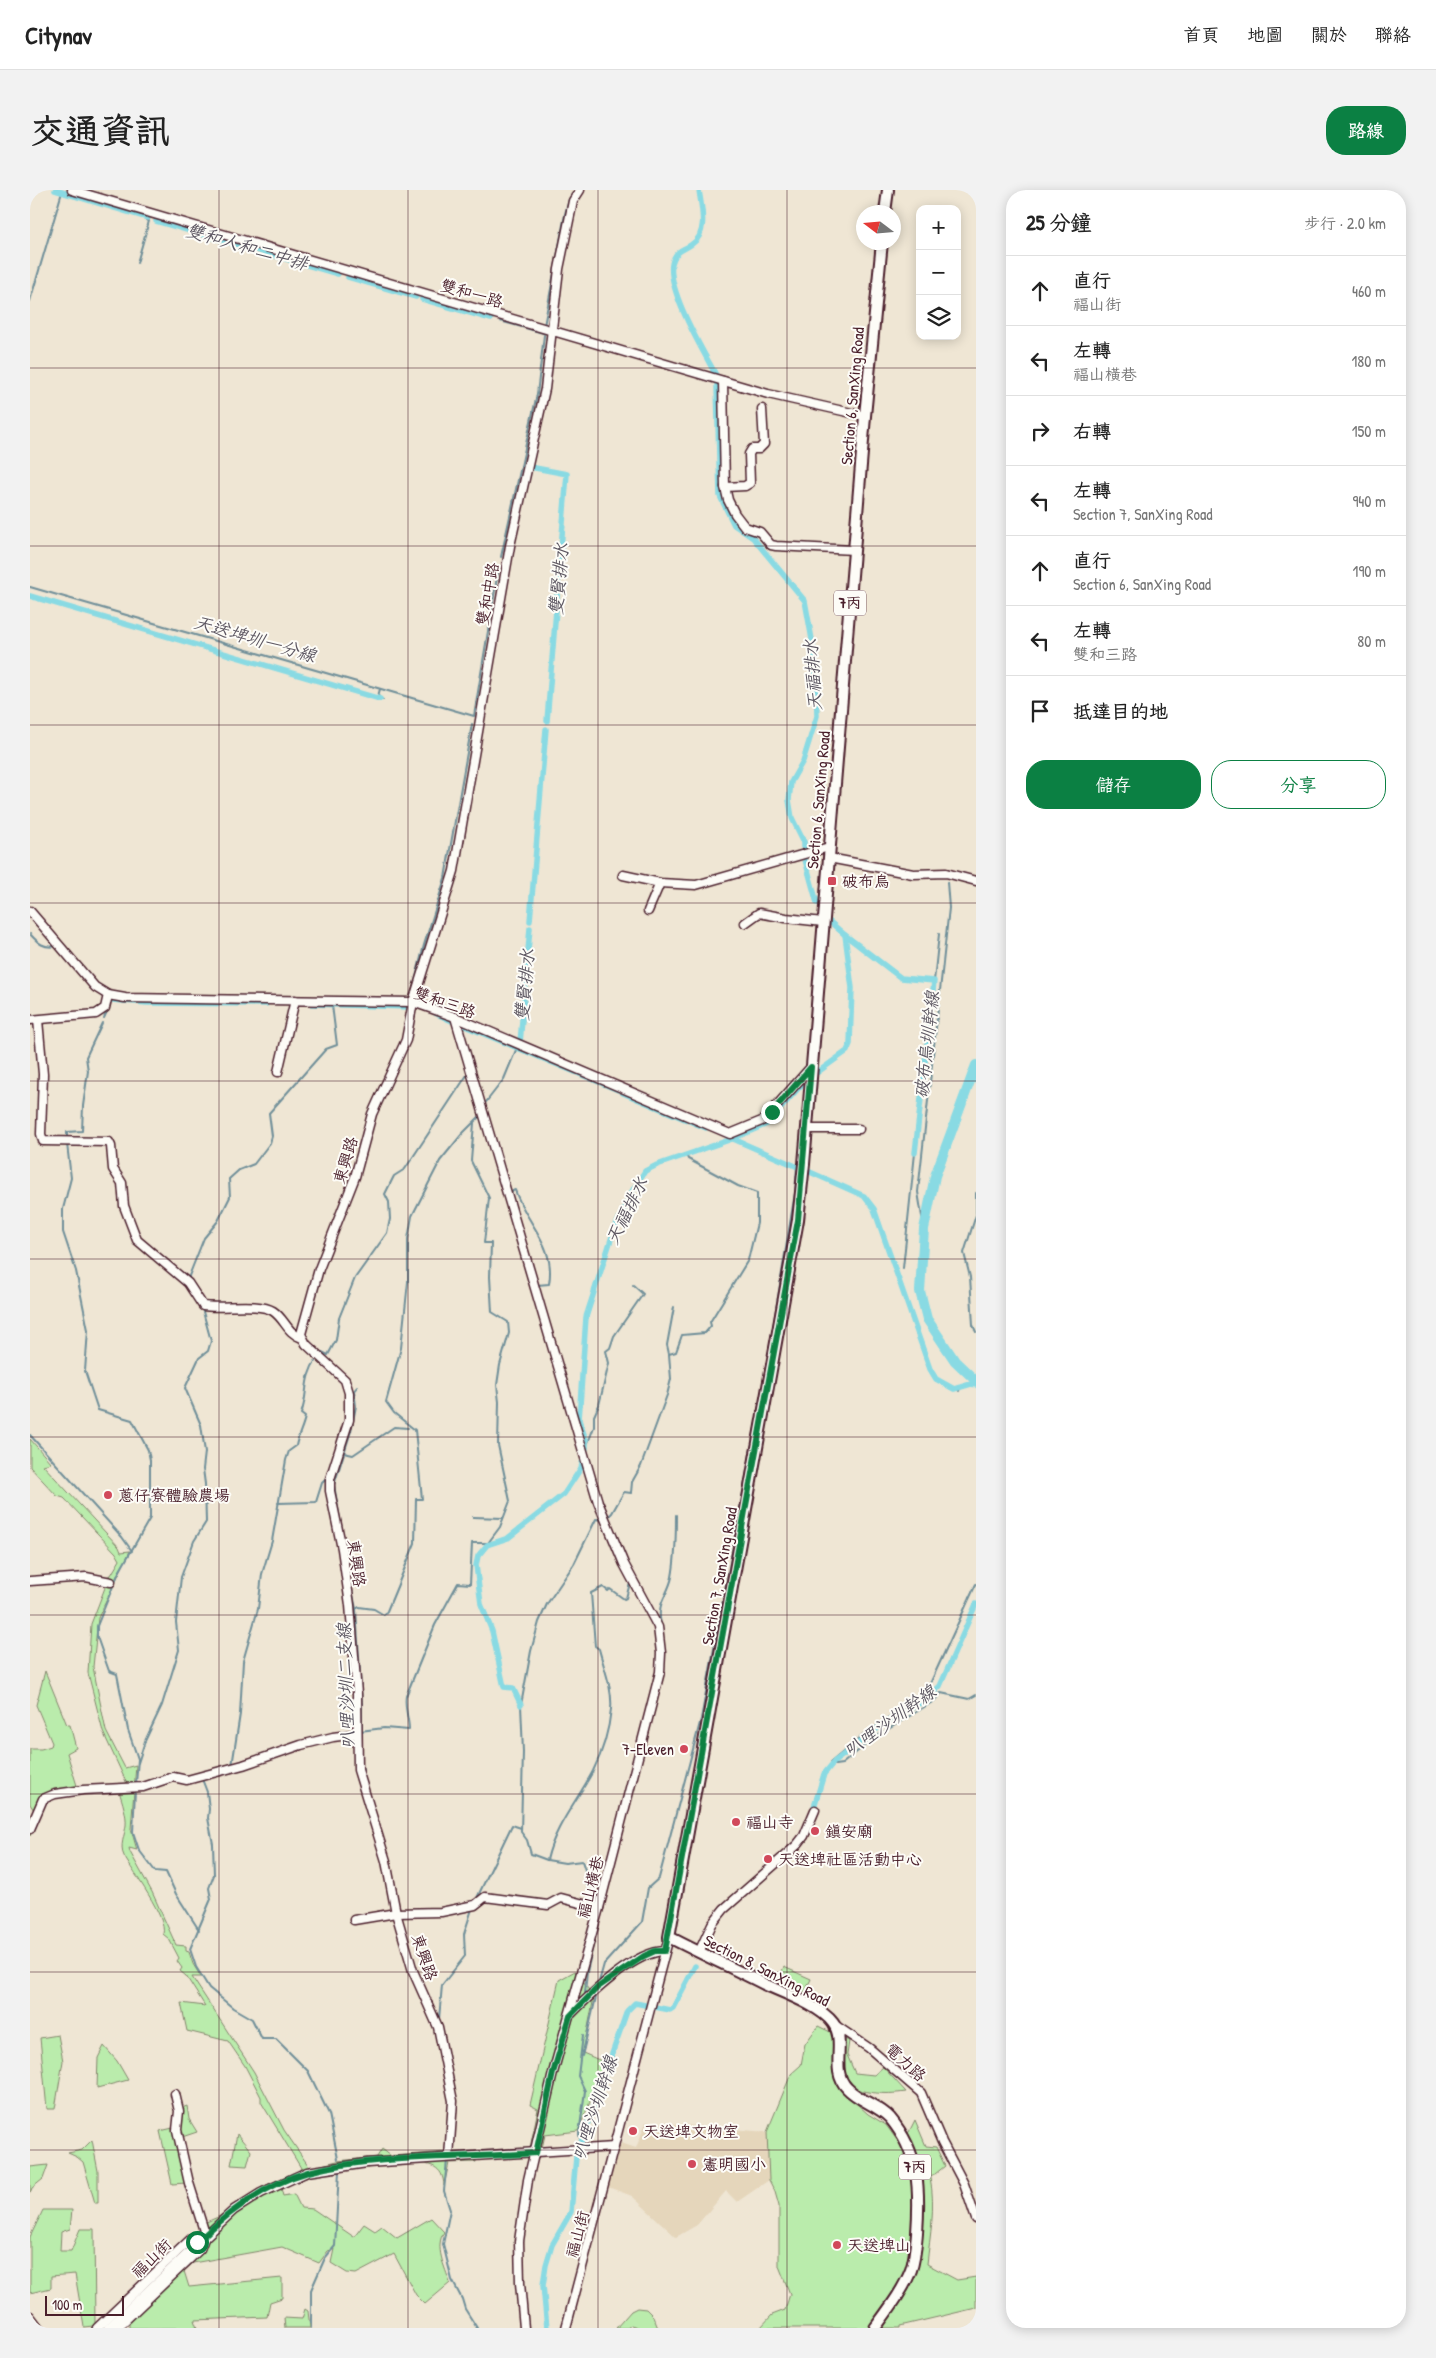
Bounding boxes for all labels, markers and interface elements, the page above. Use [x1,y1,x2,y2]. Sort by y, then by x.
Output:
text: Citynav [25,19,92,51]
text: 首頁 [1183,22,1219,47]
text: 地圖 [1247,22,1283,47]
text: 關於 [1311,22,1347,47]
text: 聯絡 [1375,22,1411,47]
button: 路線 [1326,106,1406,155]
text: 交通資訊 [30,107,170,154]
north arrow [856,205,901,250]
map controls [916,205,961,340]
button: + [916,205,961,250]
text: 25 分鐘 [1026,208,1092,237]
text: 步行 · 2.0 km [1304,212,1386,234]
water label: 雙和人和二中排 [183,217,313,276]
button: − [916,250,961,295]
text: 直行 [1073,267,1111,293]
street label: 雙和一路 [438,274,506,312]
icon: ahead [1026,277,1054,305]
text: 460 m [1352,280,1386,302]
text: 福山街 [1073,293,1121,315]
button: layers [916,295,961,340]
street label: Section 6, SanXing Road [835,326,869,466]
text: 左轉 [1073,337,1111,363]
icon: left [1026,347,1054,375]
text: 180 m [1352,350,1386,372]
text: 福山橫巷 [1073,363,1137,385]
icon: right [1026,417,1054,445]
text: 右轉 [1073,418,1111,444]
text: 150 m [1352,420,1386,442]
text: 左轉 [1073,477,1111,503]
icon: left [1026,487,1054,515]
text: 940 m [1352,490,1386,512]
text: Section 7, SanXing Road [1073,503,1213,525]
water label: 雙賢排水 [543,541,574,616]
text: 直行 [1073,547,1111,573]
icon: ahead [1026,557,1054,585]
text: 190 m [1353,560,1386,582]
street label: 雙和中路 [471,561,503,627]
text: Section 6, SanXing Road [1073,573,1211,595]
road number: 7丙 [834,590,866,616]
water label: 天送埤圳一分線 [191,609,320,668]
text: 左轉 [1073,617,1111,643]
icon: left [1026,627,1054,655]
text: 80 m [1357,630,1386,652]
water label: 天福排水 [797,637,827,712]
text: 雙和三路 [1073,643,1137,665]
icon: arrive [1026,697,1054,725]
text: 抵達目的地 [1073,698,1168,724]
street label: Section 6, SanXing Road [801,730,835,870]
button: 儲存 [1026,760,1201,809]
button: 分享 [1211,760,1386,809]
place label: 破布烏 [842,870,890,892]
marker: 破布烏 [826,875,838,887]
water label: 雙賢排水 [509,947,540,1022]
street label: 雙和三路 [411,981,479,1023]
water label: 破布烏圳幹線 [908,989,945,1100]
route end [761,1101,784,1124]
street label: 東興路 [327,1134,363,1186]
water label: 天福排水 [600,1172,654,1249]
place label: 蔥仔寮體驗農場 [118,1484,230,1506]
marker: 蔥仔寮體驗農場 [102,1489,114,1501]
street label: Section 7, SanXing Road [696,1505,742,1647]
street label: 東興路 [343,1538,371,1588]
water label: 叭哩沙圳二支線 [331,1622,360,1749]
water label: 叭哩沙圳幹線 [839,1678,942,1762]
place label: 7-Eleven [622,1738,674,1760]
marker: 7-Eleven [678,1743,690,1755]
place label: 福山寺 [746,1811,794,1833]
marker: 福山寺 [730,1816,742,1828]
place label: 鎮安廟 [825,1820,873,1842]
marker: 鎮安廟 [809,1825,821,1837]
place label: 天送埤社區活動中心 [778,1848,922,1870]
street label: 福山橫巷 [572,1853,608,1921]
marker: 天送埤社區活動中心 [762,1853,774,1865]
street label: Section 8, SanXing Road [700,1929,834,2011]
street label: 東興路 [407,1931,443,1983]
street label: 電力路 [881,2038,931,2086]
water label: 叭哩沙圳幹線 [566,2052,623,2163]
place label: 天送埤文物室 [643,2120,739,2142]
marker: 天送埤文物室 [627,2125,639,2137]
place label: 憲明國小 [702,2153,766,2175]
road number: 7丙 [899,2154,931,2180]
marker: 憲明國小 [686,2158,698,2170]
street label: 福山街 [560,2208,594,2260]
route start [186,2231,209,2254]
street label: 福山街 [126,2233,176,2283]
place label: 天送埤山 [847,2234,911,2256]
marker: 天送埤山 [831,2239,843,2251]
scale bar [45,2293,124,2316]
text: 100 m [52,2295,82,2314]

